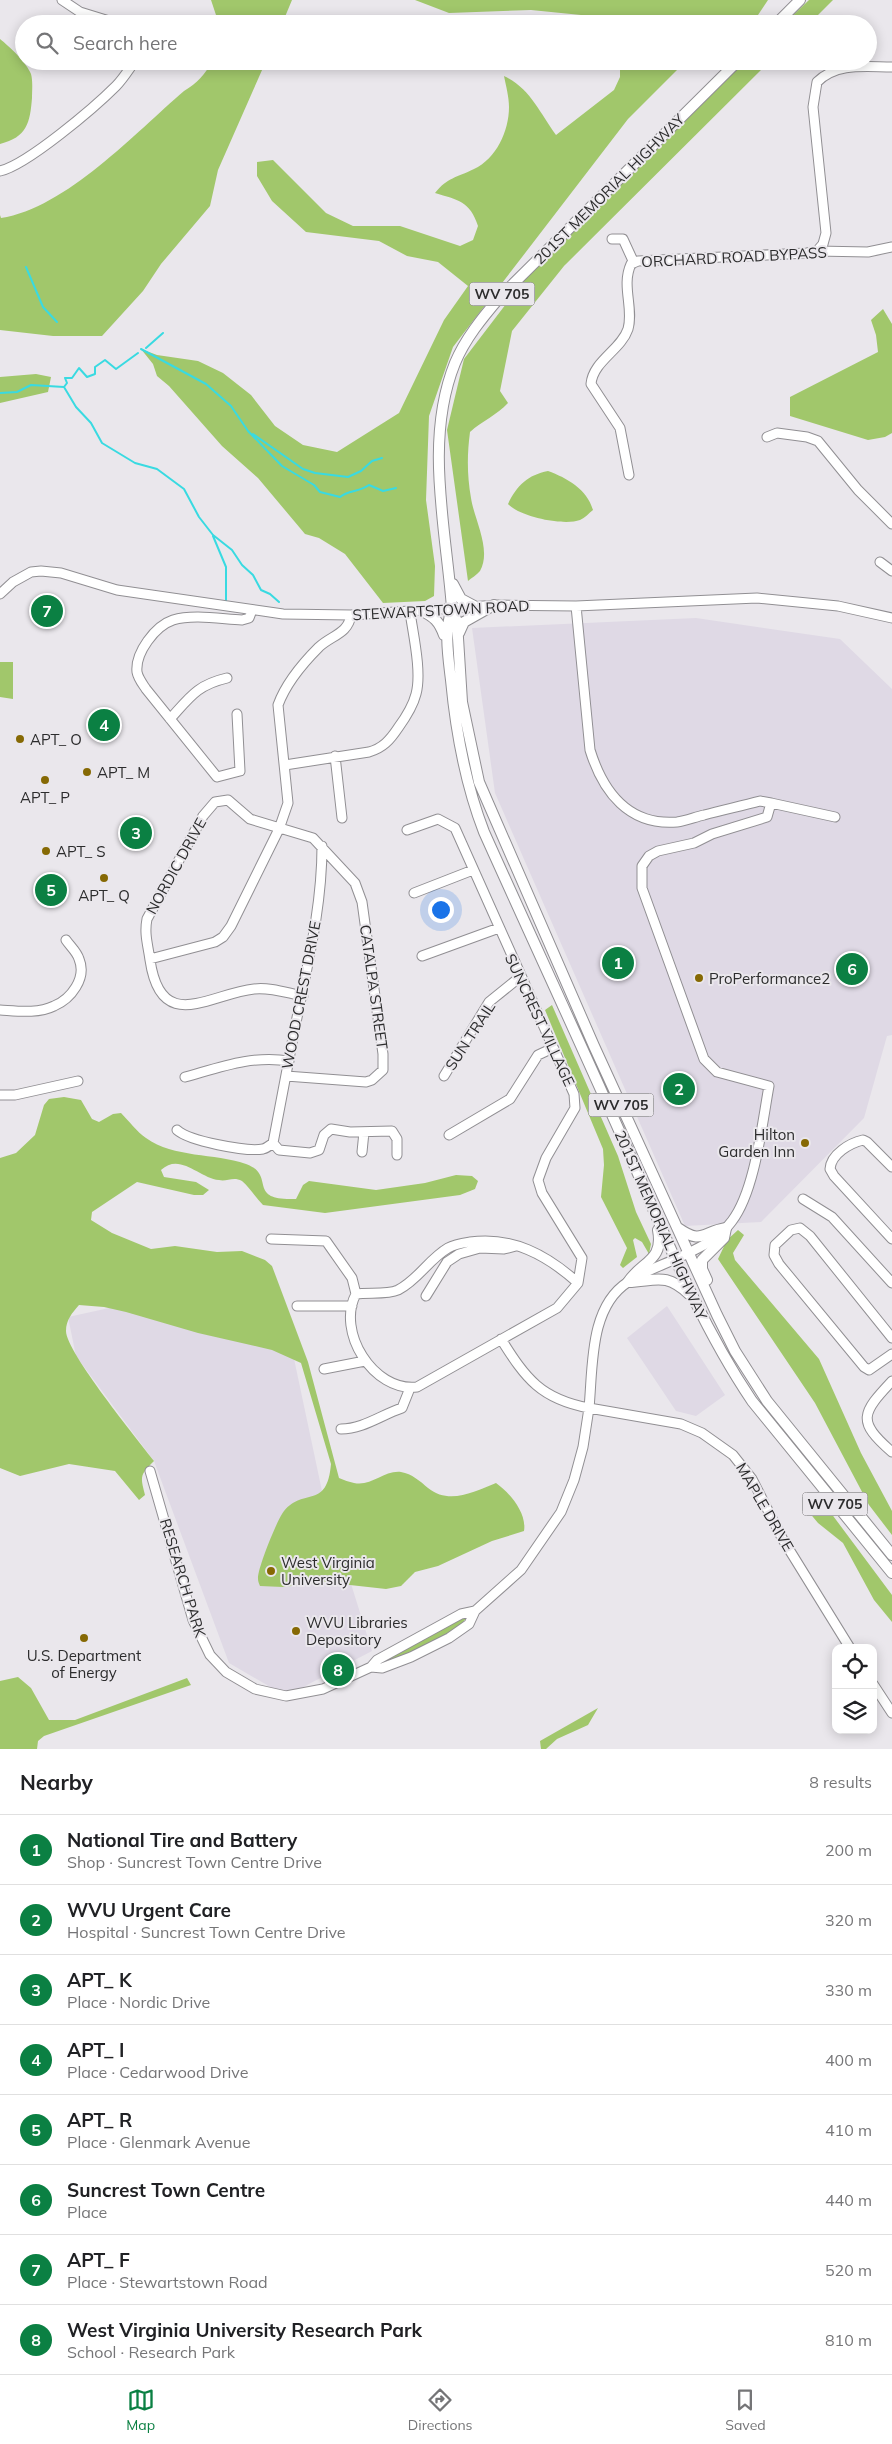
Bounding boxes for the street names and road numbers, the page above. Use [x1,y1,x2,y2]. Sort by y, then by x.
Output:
street label: 201ST MEMORIAL HIGHWAY [530,109,689,268]
street label: ORCHARD ROAD BYPASS [641,243,827,271]
road number: WV 705 [470,282,534,306]
street label: STEWARTSTOWN ROAD [352,596,530,624]
street label: NORDIC DRIVE [142,814,210,917]
street label: WOOD CREST DRIVE [277,919,325,1071]
street label: CATALPA STREET [356,923,392,1051]
street label: SUNCREST VILLAGE [501,951,579,1089]
street label: SUN TRAIL [441,998,499,1074]
road number: WV 705 [588,1094,654,1116]
street label: 201ST MEMORIAL HIGHWAY [611,1127,712,1324]
street label: MAPLE DRIVE [732,1459,798,1555]
road number: WV 705 [802,1492,868,1516]
street label: RESEARCH PARK [156,1516,210,1640]

